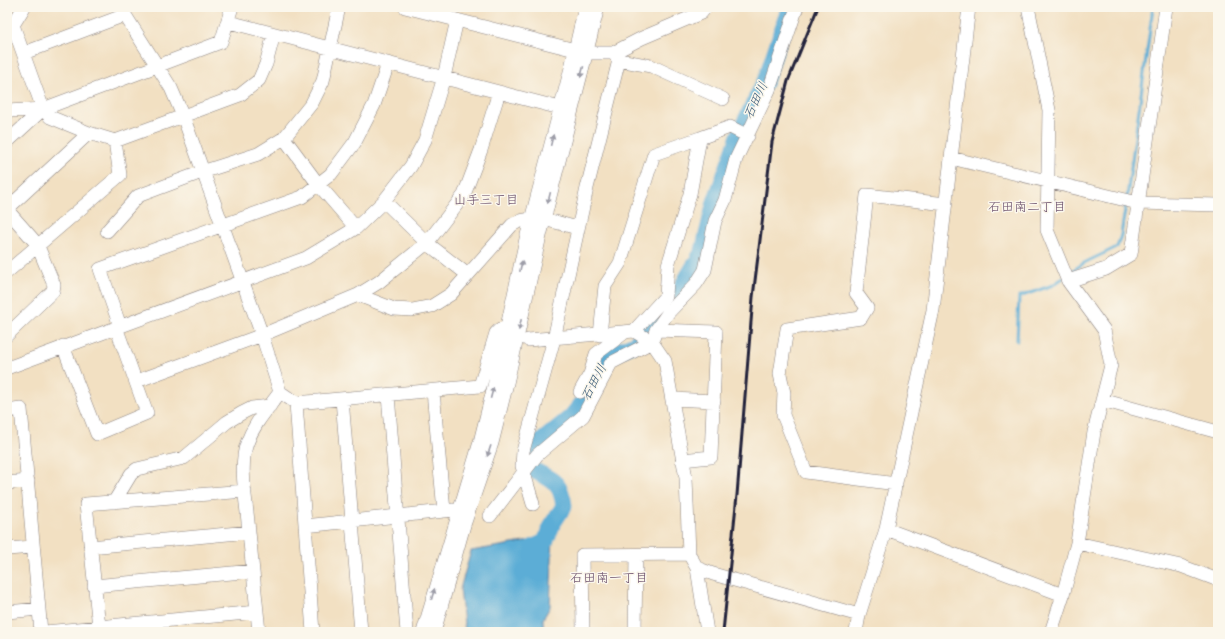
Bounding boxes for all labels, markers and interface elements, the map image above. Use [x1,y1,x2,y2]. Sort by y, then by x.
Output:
one-way arrow [579,66,585,78]
water label: 石田川 [740,79,770,121]
one-way arrow [549,133,555,146]
district label: 山手三丁目 [453,192,519,207]
one-way arrow [546,192,552,204]
district label: 石田南二丁目 [988,199,1066,214]
one-way arrow [518,260,524,272]
one-way arrow [517,318,523,331]
water label: 石田川 [578,361,609,403]
one-way arrow [490,387,496,399]
one-way arrow [486,445,492,457]
district label: 石田南一丁目 [570,570,648,585]
one-way arrow [430,588,436,600]

